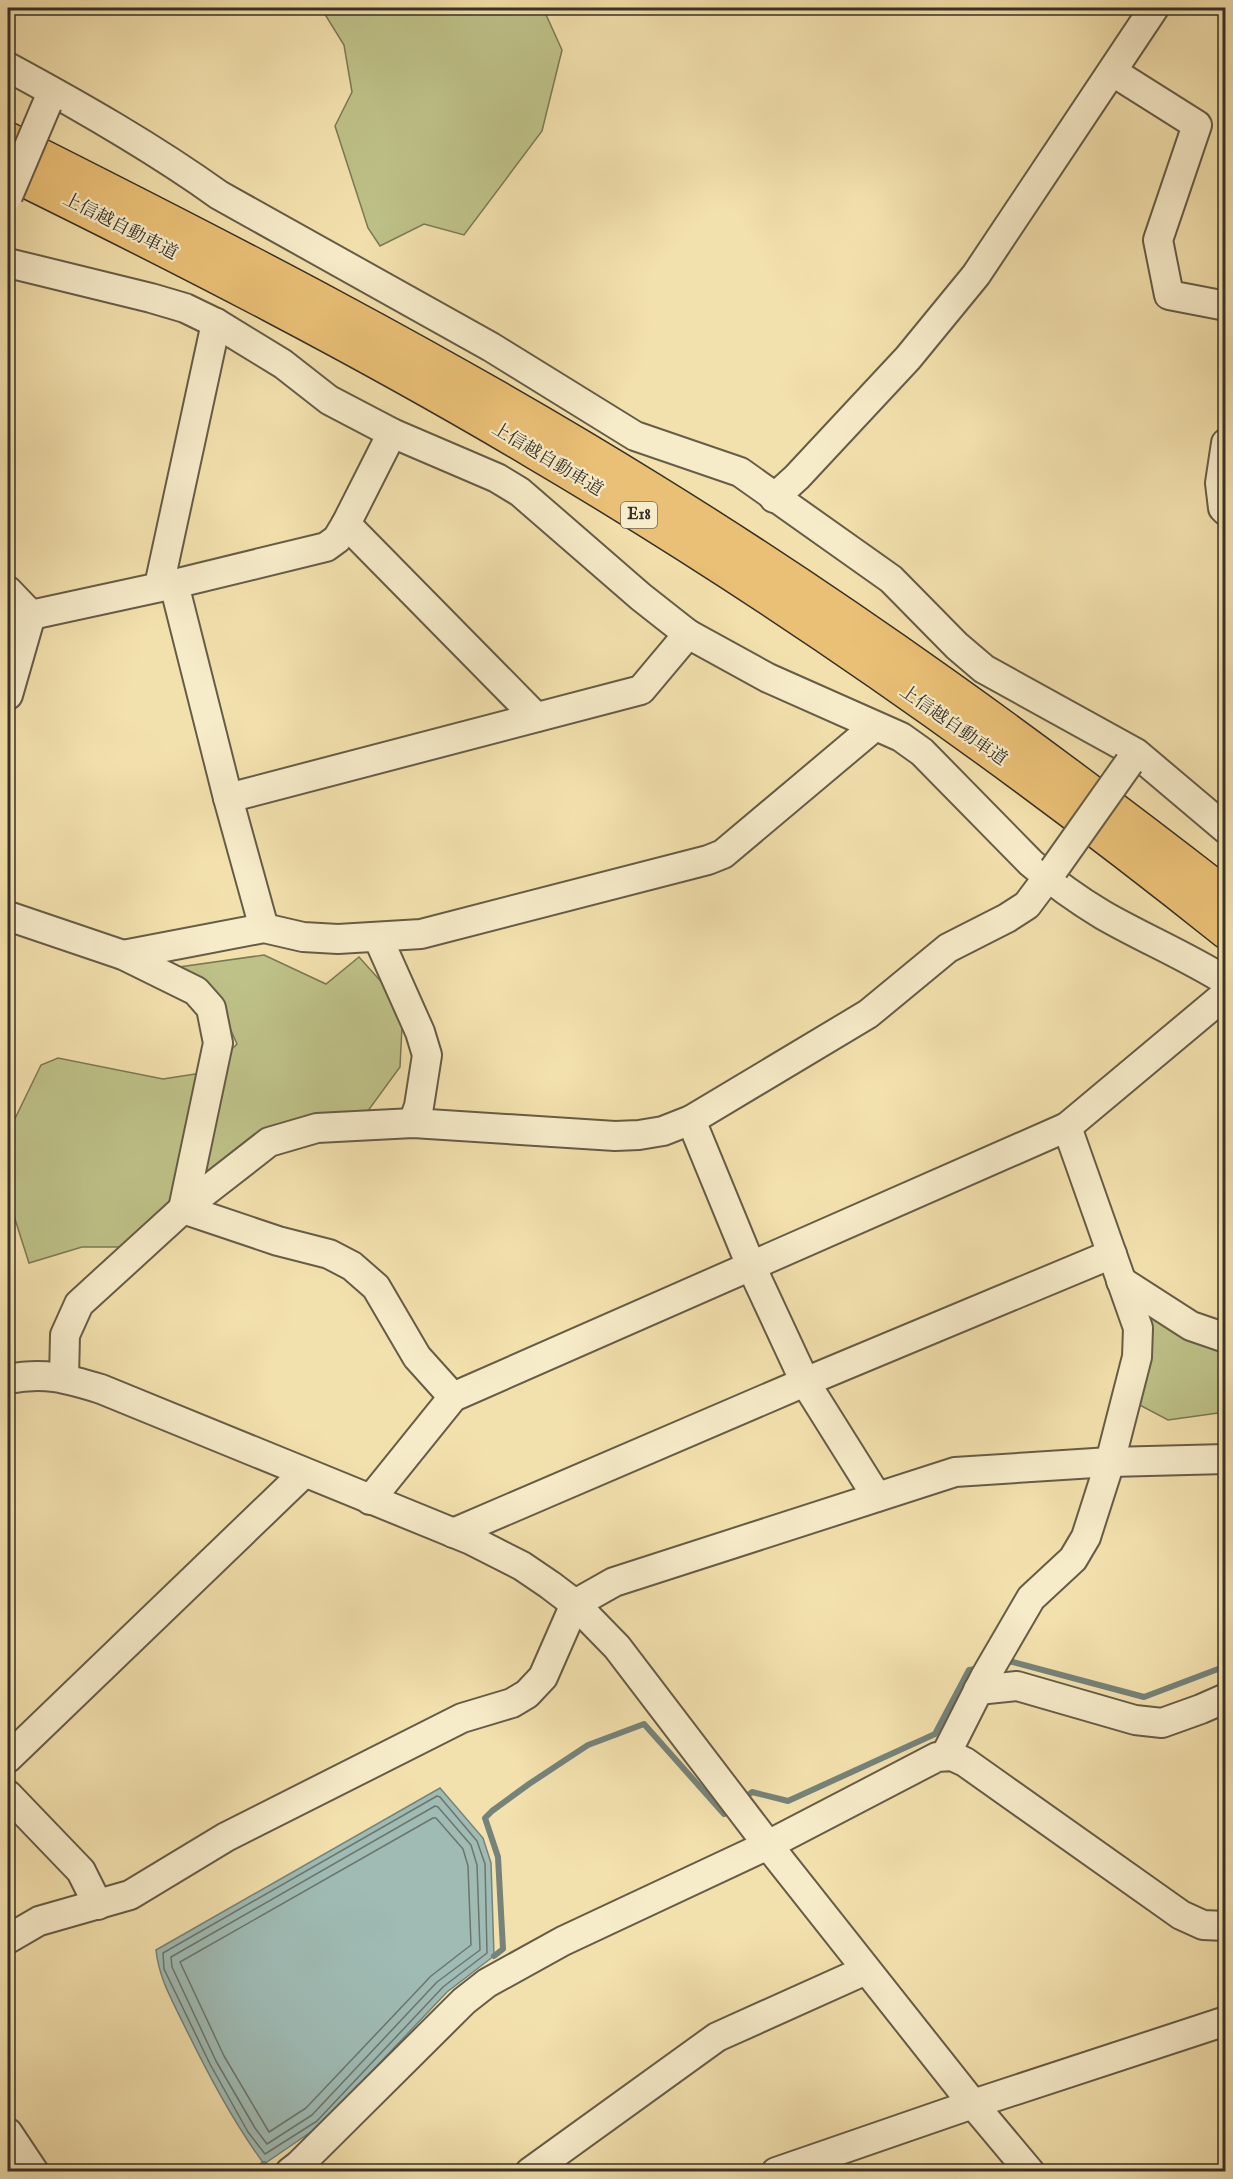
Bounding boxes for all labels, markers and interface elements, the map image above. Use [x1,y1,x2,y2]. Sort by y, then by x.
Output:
street label: 上信越自動車道 [59,188,181,266]
street label: 上信越自動車道 [487,418,607,502]
road number: E18 [621,502,657,528]
street label: 上信越自動車道 [895,680,1011,772]

